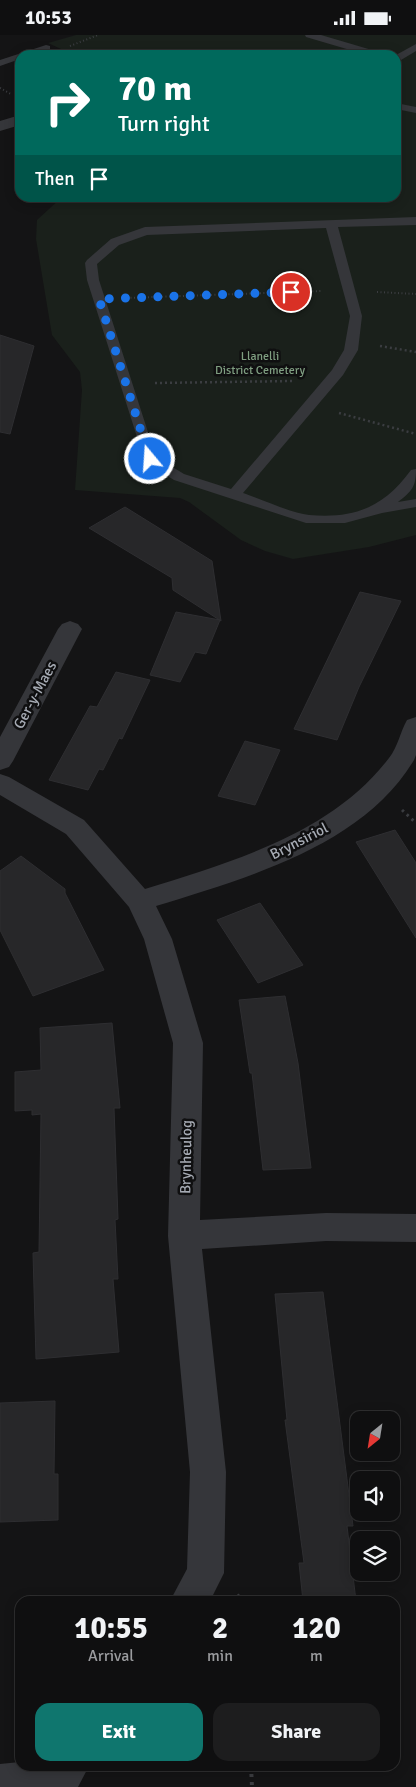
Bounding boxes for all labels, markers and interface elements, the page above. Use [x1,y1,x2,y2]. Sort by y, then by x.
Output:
text: 10:53 [25,6,72,30]
text: 70 m [118,67,192,110]
icon: right [35,70,100,135]
text: Turn right [118,110,210,137]
icon: arrive [85,165,113,193]
text: Then [35,167,75,191]
pin [270,271,312,313]
icon: arrive [277,278,305,306]
park label: Llanelli District Cemetery [215,349,305,378]
position arrow [123,432,175,484]
street label: Ger-y-Maes [10,658,60,732]
street label: Brynsiriol [267,819,331,863]
street label: Brynheulog [176,1120,196,1194]
north arrow [350,1411,400,1461]
map controls [350,1411,400,1581]
button: sound [350,1471,400,1521]
button: layers [350,1531,400,1581]
text: 10:55 [74,1610,148,1647]
text: 2 [212,1610,228,1647]
text: 120 [292,1610,341,1647]
text: Arrival [88,1646,134,1666]
text: min [207,1646,233,1666]
text: m [310,1646,323,1666]
button: Exit [35,1703,203,1761]
button: Share [213,1703,380,1761]

